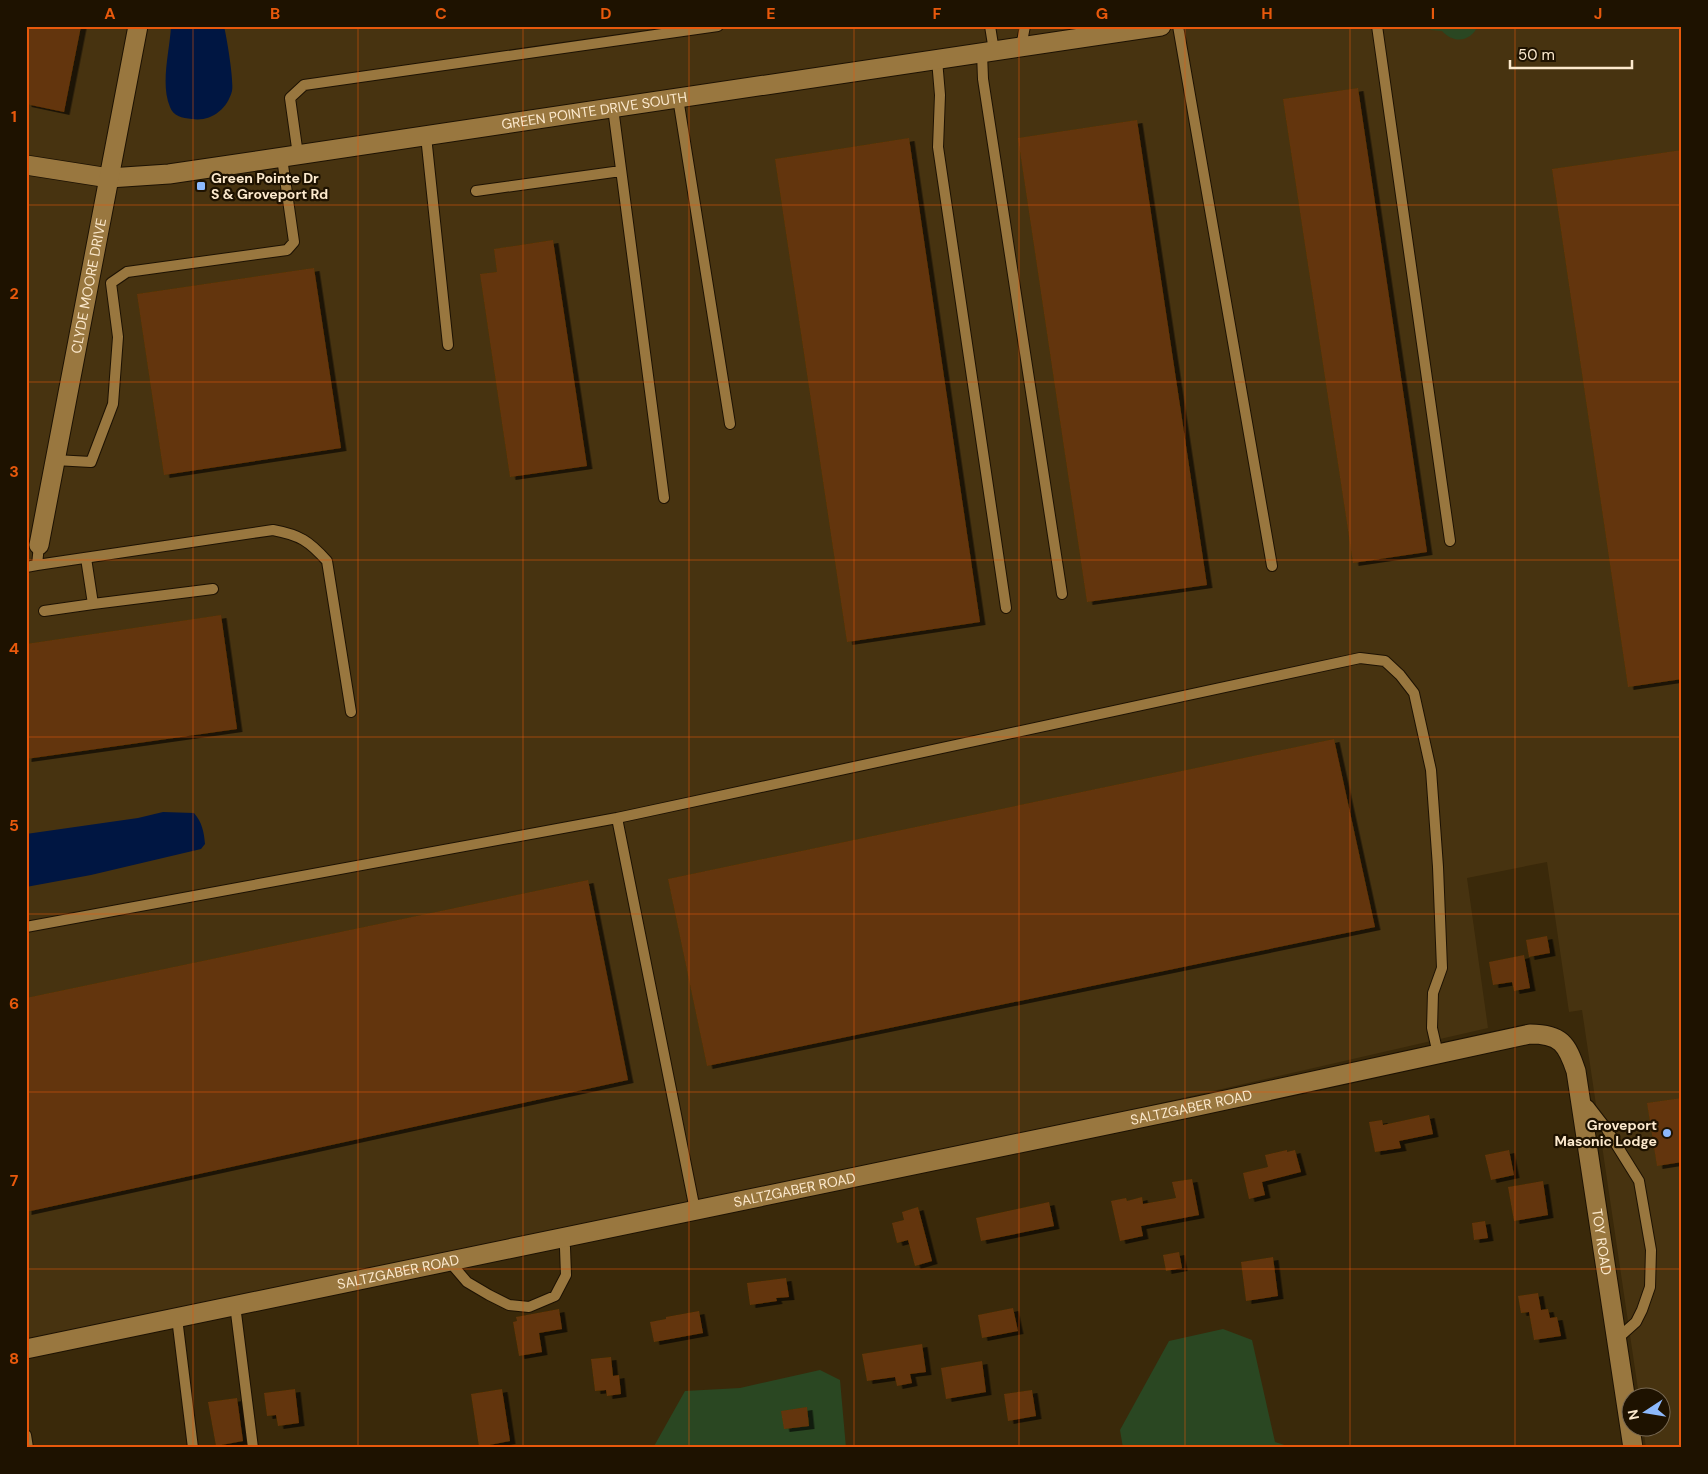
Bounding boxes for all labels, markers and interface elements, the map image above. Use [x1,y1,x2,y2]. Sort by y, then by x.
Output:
text: A [104,3,116,24]
text: B [270,3,280,24]
text: C [435,3,447,24]
text: D [600,3,612,24]
text: E [766,3,776,24]
text: F [933,3,942,24]
text: G [1096,3,1108,24]
text: H [1261,3,1273,24]
text: I [1431,3,1435,24]
text: J [1594,3,1602,24]
scale bar [1510,38,1633,70]
text: 50 m [1518,45,1555,65]
street label: GREEN POINTE DRIVE SOUTH [500,88,688,133]
text: 1 [11,106,17,127]
place label: Green Pointe Dr S & Groveport Rd [211,169,328,203]
marker: Green Pointe Dr S & Groveport Rd [195,180,207,192]
street label: CLYDE MOORE DRIVE [67,216,110,355]
text: 2 [9,283,19,304]
text: 3 [9,461,19,482]
text: 4 [9,638,19,659]
text: 5 [9,815,19,836]
text: 6 [9,993,19,1014]
street label: SALTZGABER ROAD [1129,1086,1254,1129]
place label: Groveport Masonic Lodge [1554,1116,1657,1150]
marker: Groveport Masonic Lodge [1661,1127,1673,1139]
street label: SALTZGABER ROAD [732,1168,857,1211]
text: 7 [10,1170,19,1191]
street label: TOY ROAD [1588,1207,1616,1276]
street label: SALTZGABER ROAD [335,1250,461,1293]
text: 8 [9,1348,19,1369]
north arrow [1620,1386,1670,1436]
text: N [1623,1408,1643,1422]

